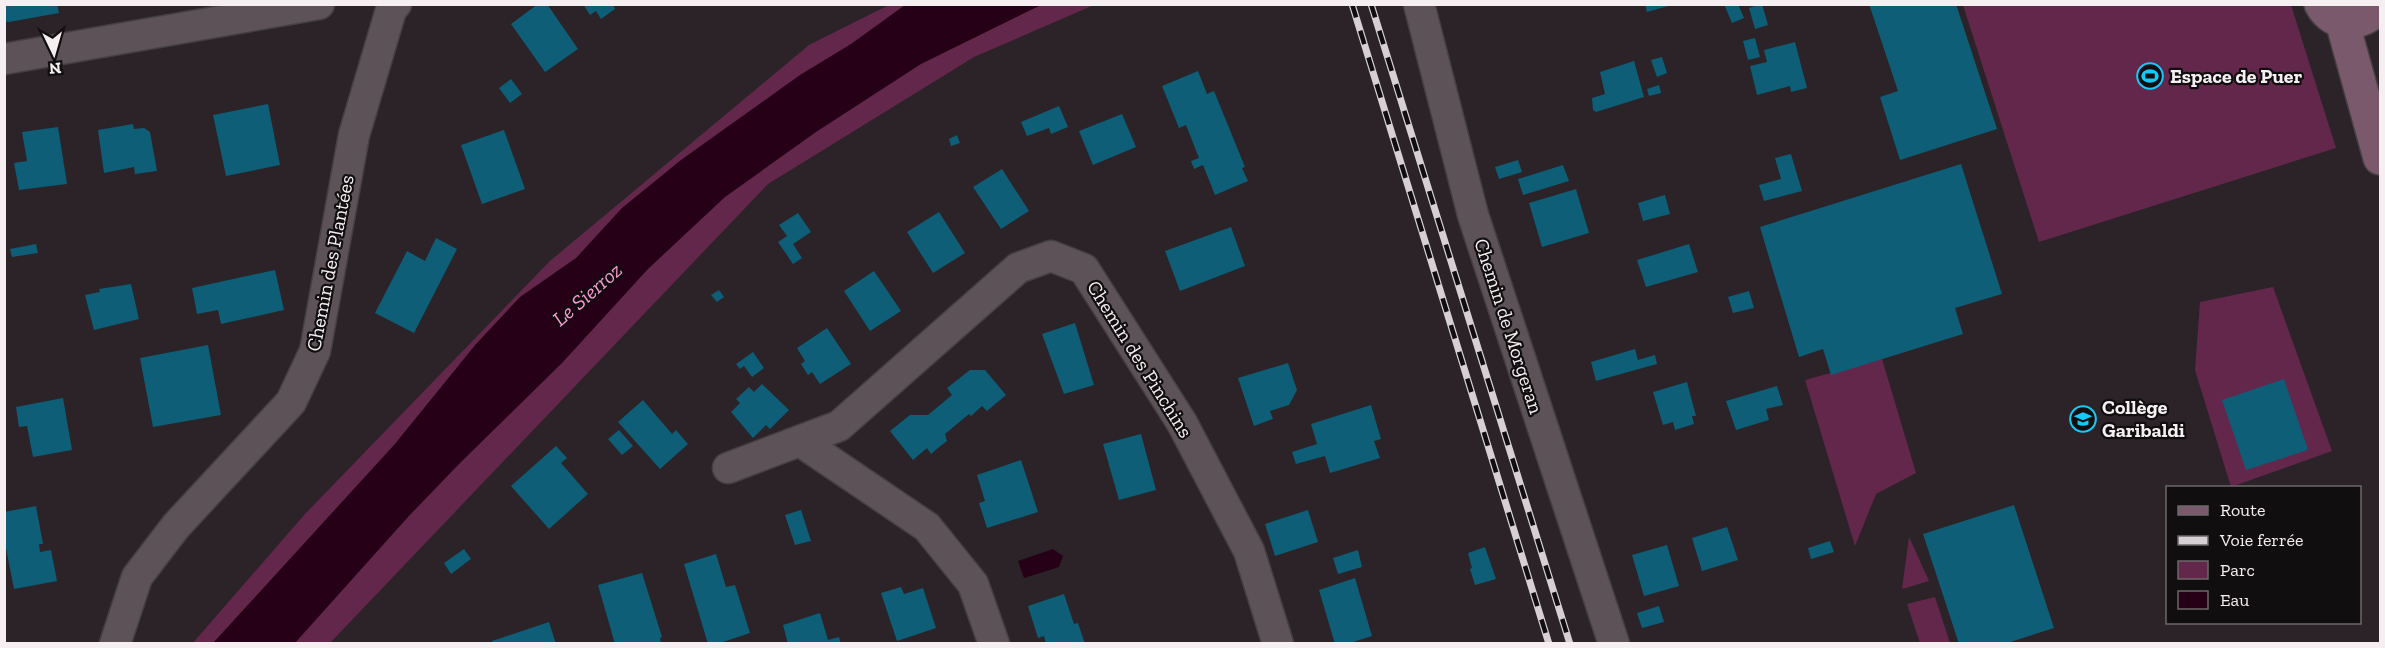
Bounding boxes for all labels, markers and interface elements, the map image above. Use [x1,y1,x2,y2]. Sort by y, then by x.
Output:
north arrow [24,24,84,84]
text: N [48,58,62,78]
sports icon: Espace de Puer [2135,61,2165,91]
place label: Espace de Puer [2170,64,2303,88]
street label: Chemin des Plantées [301,173,359,353]
street label: Chemin de Morgeran [1469,235,1549,417]
water label: Le Sierroz [547,257,627,331]
street label: Chemin des Pinchins [1082,276,1198,442]
place label: Collège Garibaldi [2102,395,2185,442]
school or university icon: Collège Garibaldi [2068,404,2098,434]
legend [2166,486,2361,624]
text: Route [2220,499,2265,521]
text: Voie ferrée [2219,529,2303,551]
text: Parc [2220,559,2255,581]
text: Eau [2220,589,2249,611]

